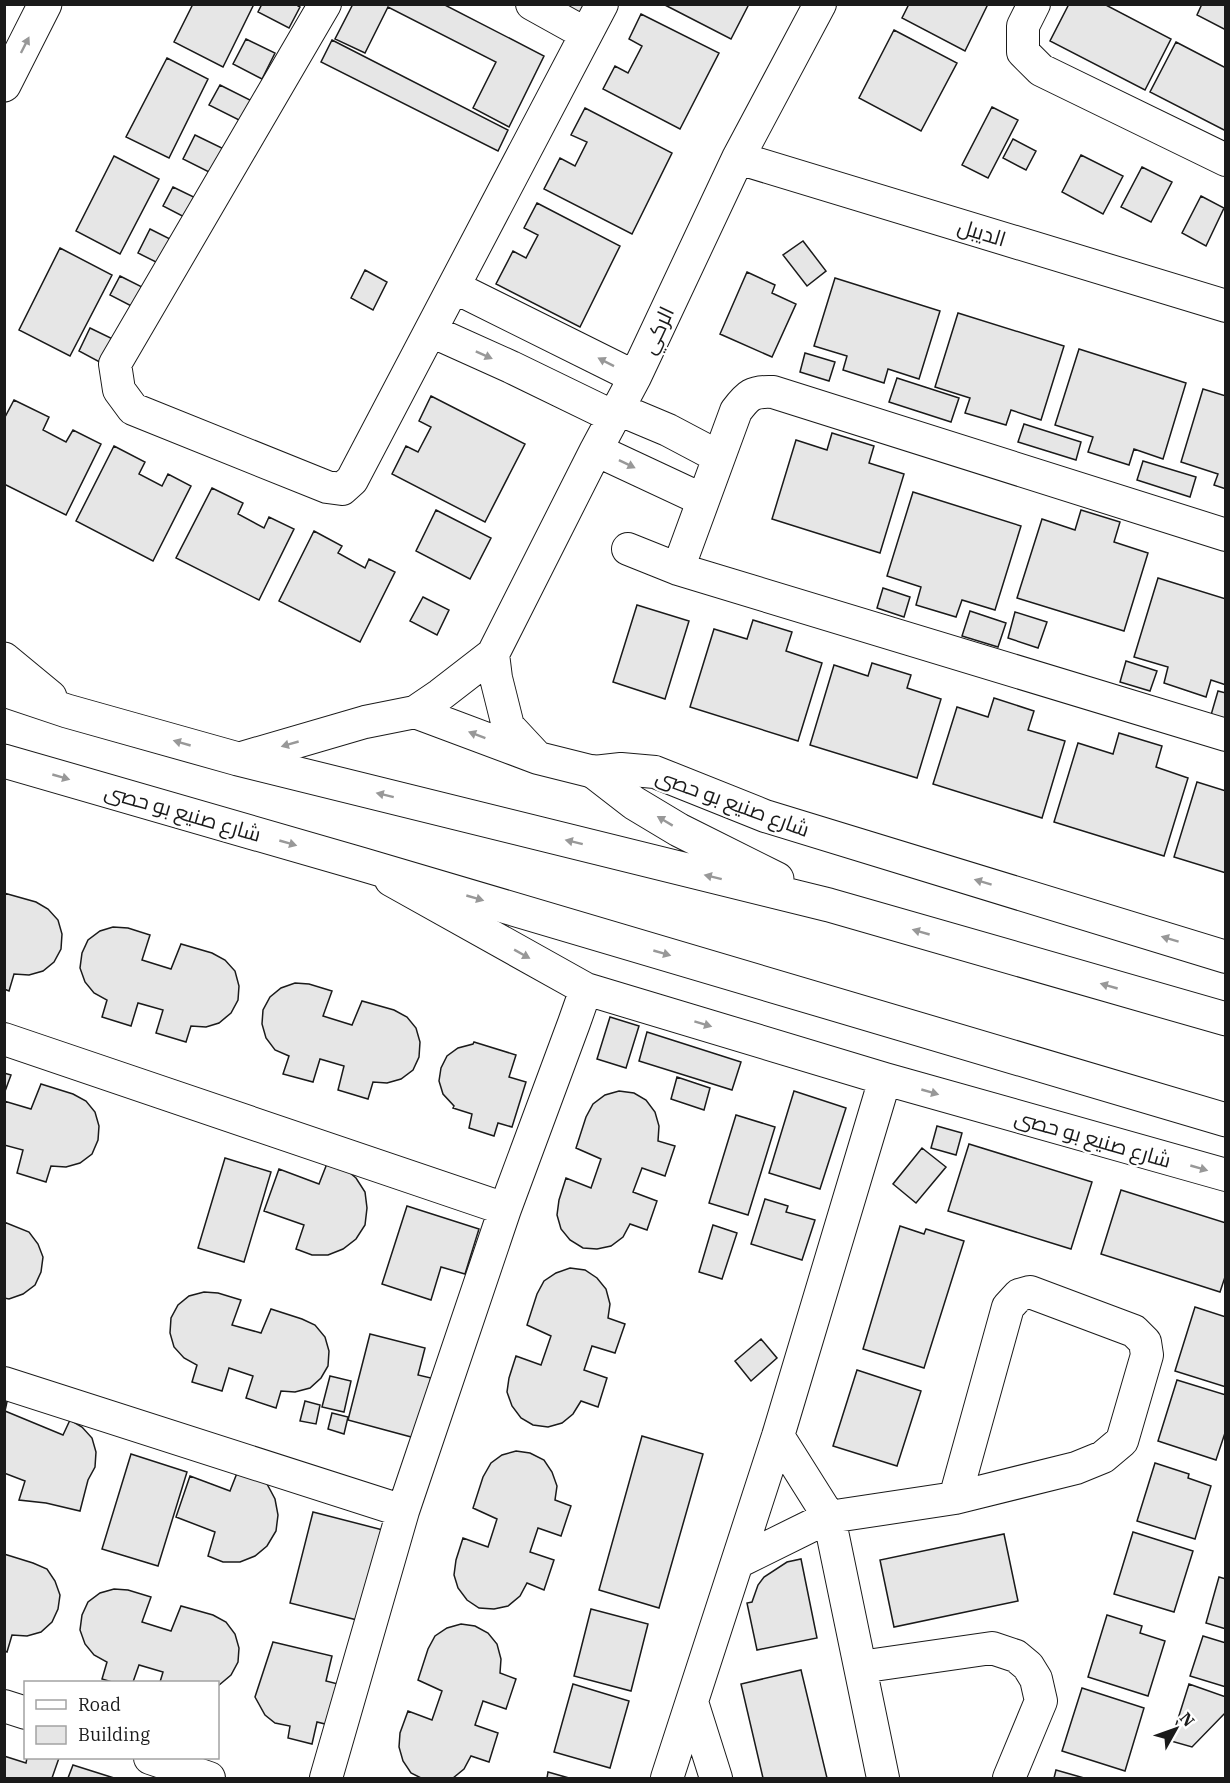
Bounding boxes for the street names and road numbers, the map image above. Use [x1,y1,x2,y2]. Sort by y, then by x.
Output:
street label: الديبل [954,211,1010,253]
street label: الركي [634,302,683,360]
street label: شارع صنيع بو حصى [652,761,814,844]
street label: شارع صنيع بو حصى [101,776,265,849]
street label: شارع صنيع بو حصى [1011,1102,1175,1175]

